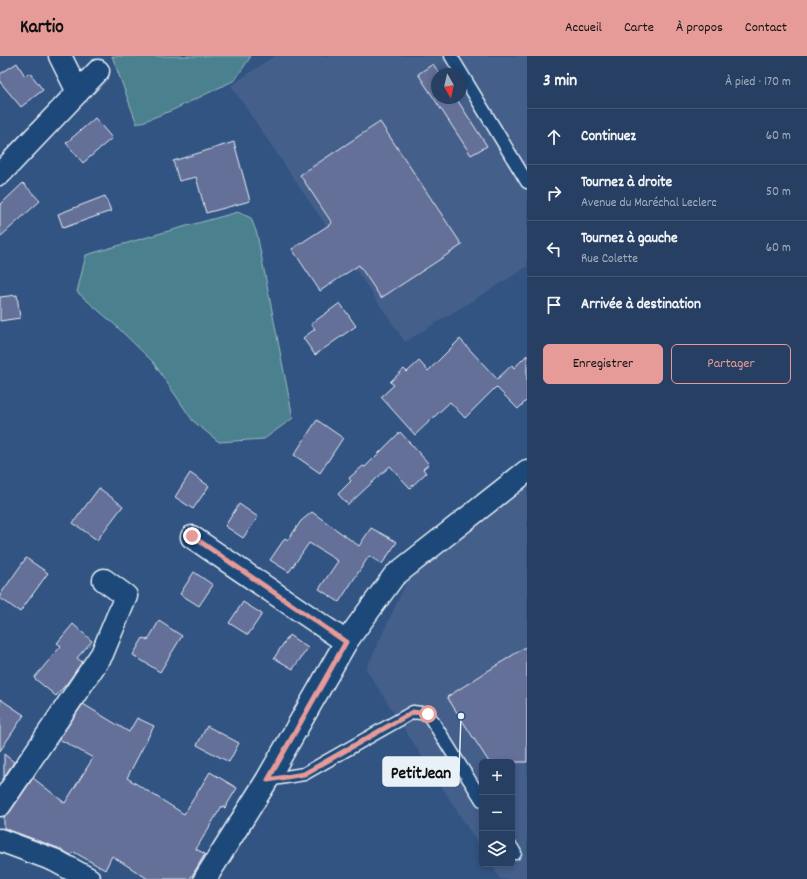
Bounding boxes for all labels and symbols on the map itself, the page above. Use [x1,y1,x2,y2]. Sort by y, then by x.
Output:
north arrow [431,68,467,104]
route end [183,527,201,545]
route start [419,705,437,723]
callout: PetitJean [383,757,459,786]
text: PetitJean [391,763,451,787]

